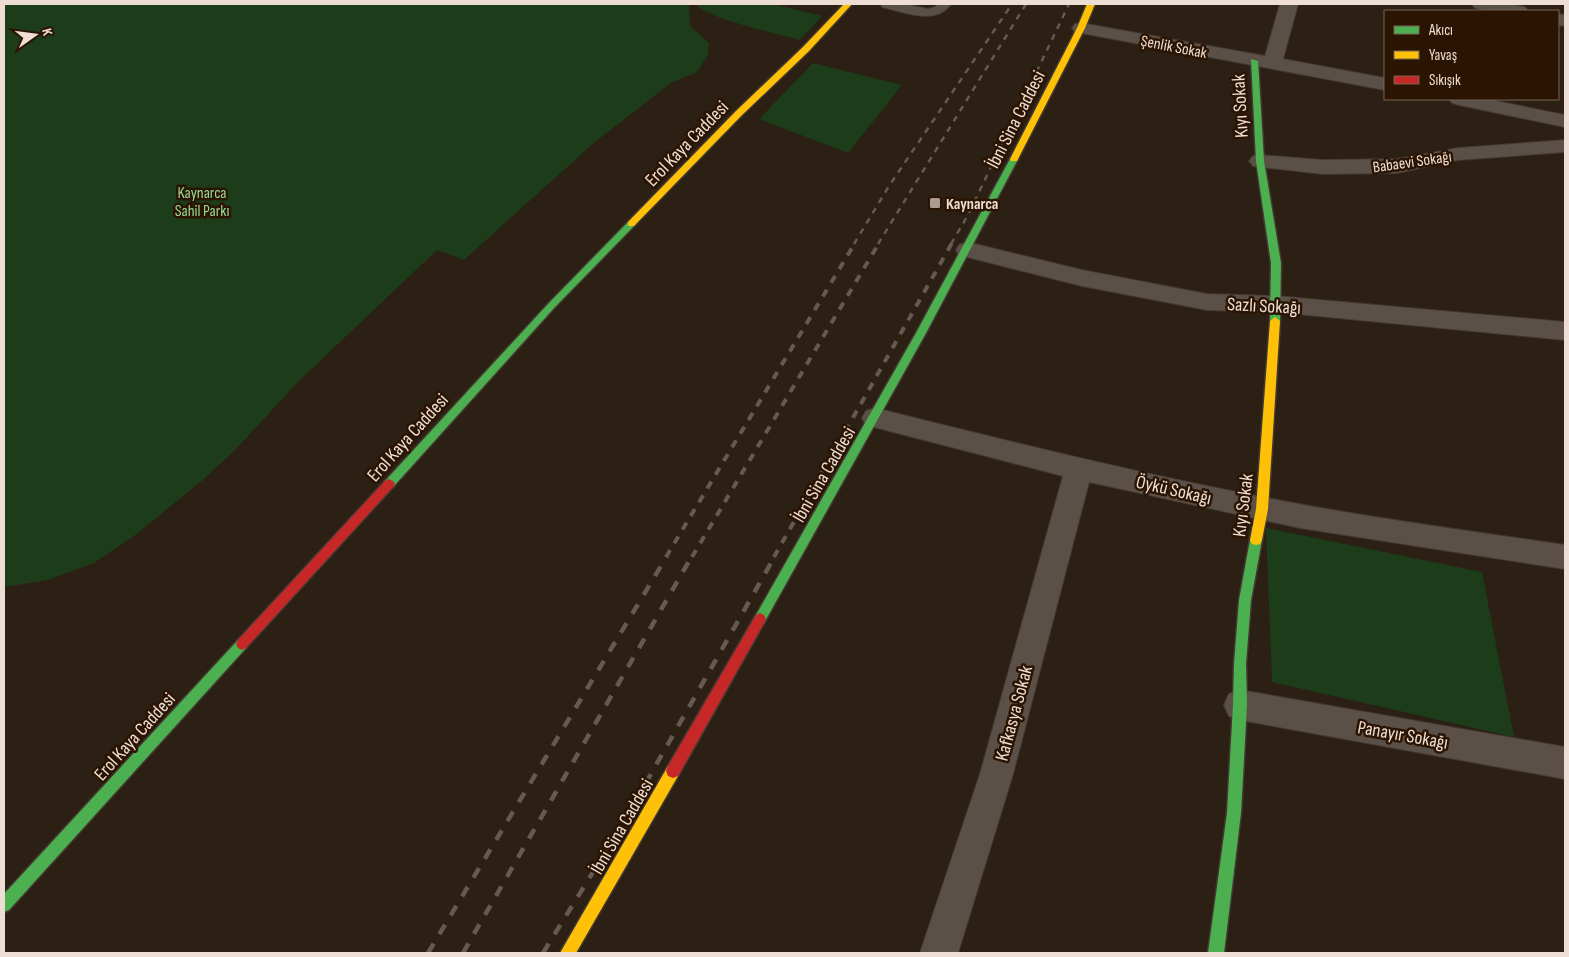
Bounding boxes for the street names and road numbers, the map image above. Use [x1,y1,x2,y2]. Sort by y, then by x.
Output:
street label: Şenlik Sokak [1139,32,1208,63]
street label: İbni Sina Caddesi [982,67,1051,172]
street label: Kıyı Sokak [1227,73,1254,138]
street label: Erol Kaya Caddesi [640,96,734,192]
street label: Babaevi Sokağı [1372,148,1453,177]
street label: Sazlı Sokağı [1226,293,1302,320]
street label: Erol Kaya Caddesi [363,389,454,487]
street label: İbni Sina Caddesi [788,423,861,527]
street label: Öykü Sokağı [1134,471,1214,510]
street label: Kıyı Sokak [1228,471,1259,538]
street label: Kafkasya Sokak [991,662,1038,764]
street label: Erol Kaya Caddesi [90,688,181,786]
street label: Panayır Sokağı [1356,716,1450,755]
street label: İbni Sina Caddesi [586,775,659,879]

